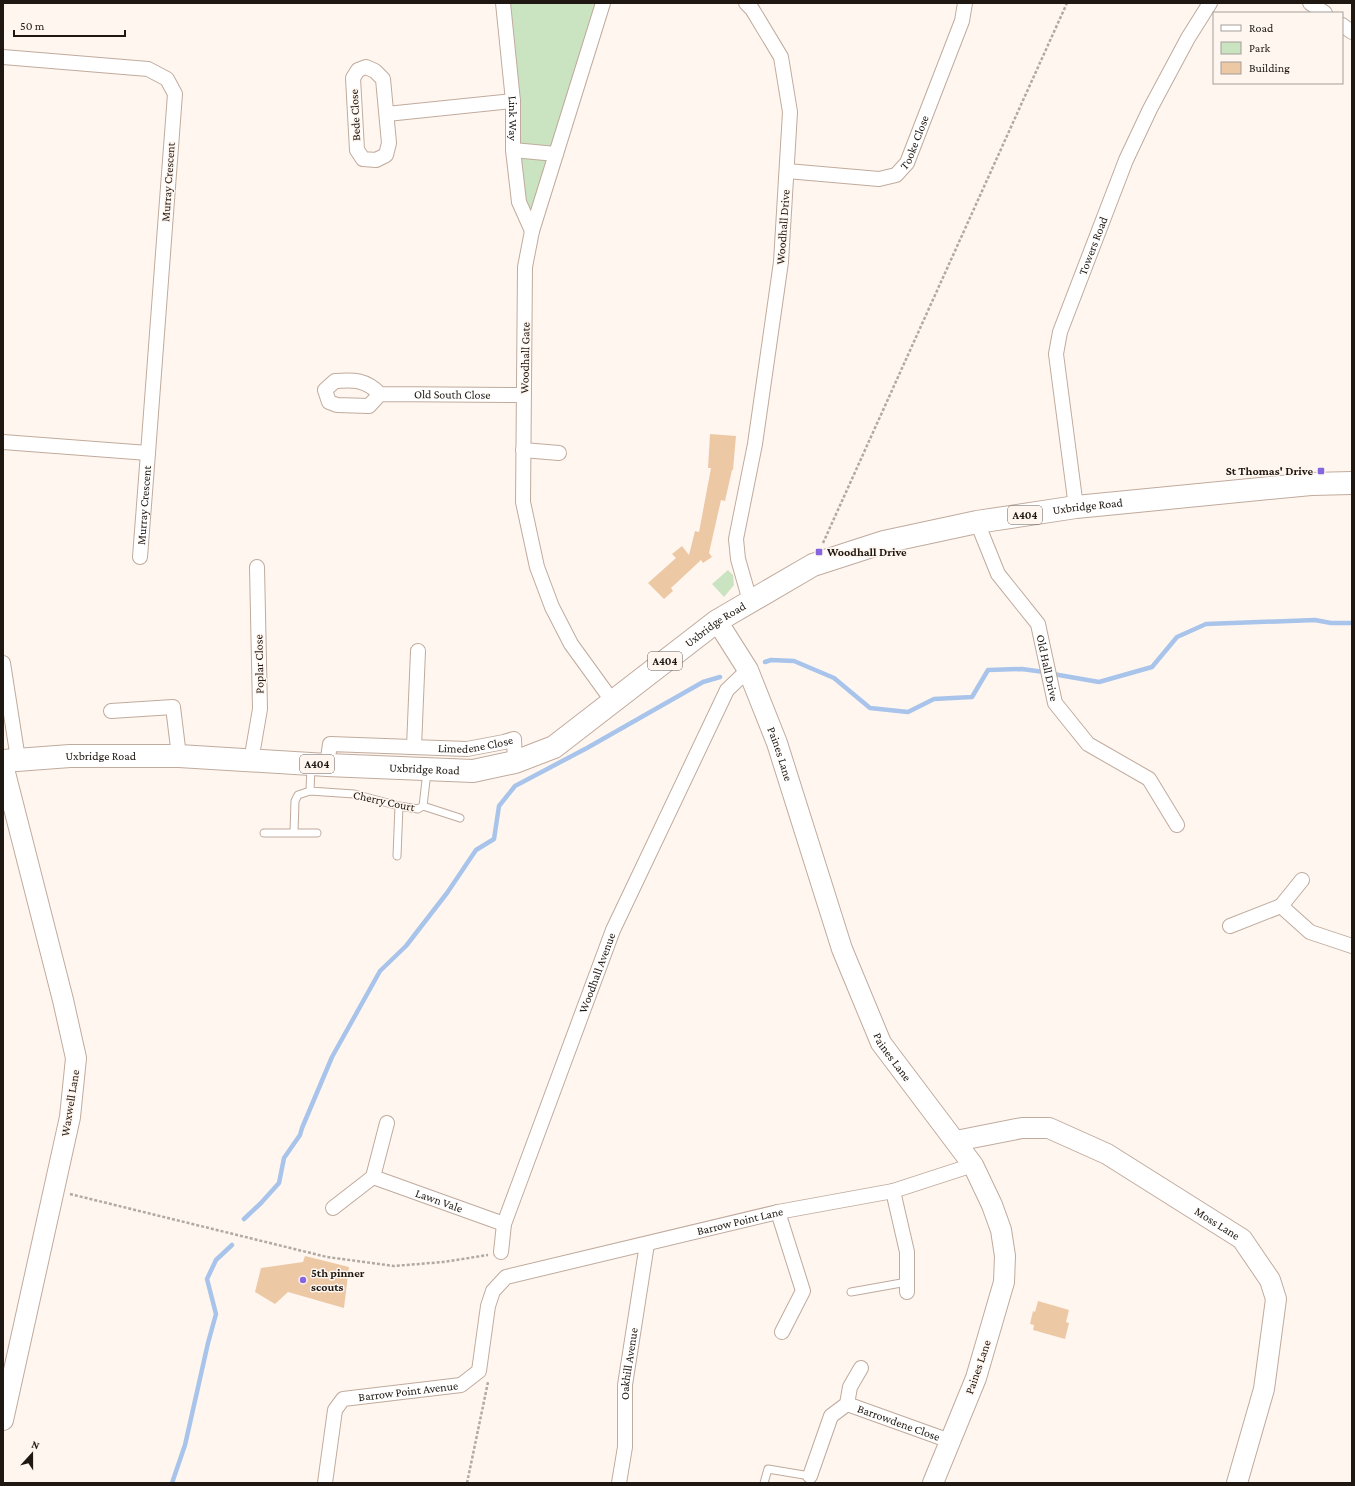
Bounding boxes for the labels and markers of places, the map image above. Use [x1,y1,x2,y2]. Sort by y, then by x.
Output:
place label: St Thomas' Drive [1226,464,1313,478]
marker: St Thomas' Drive [1316,466,1326,476]
place label: Woodhall Drive [826,545,907,559]
marker: Woodhall Drive [814,547,824,557]
place label: 5th pinner scouts [311,1266,365,1294]
marker: 5th pinner scouts [298,1275,308,1285]

